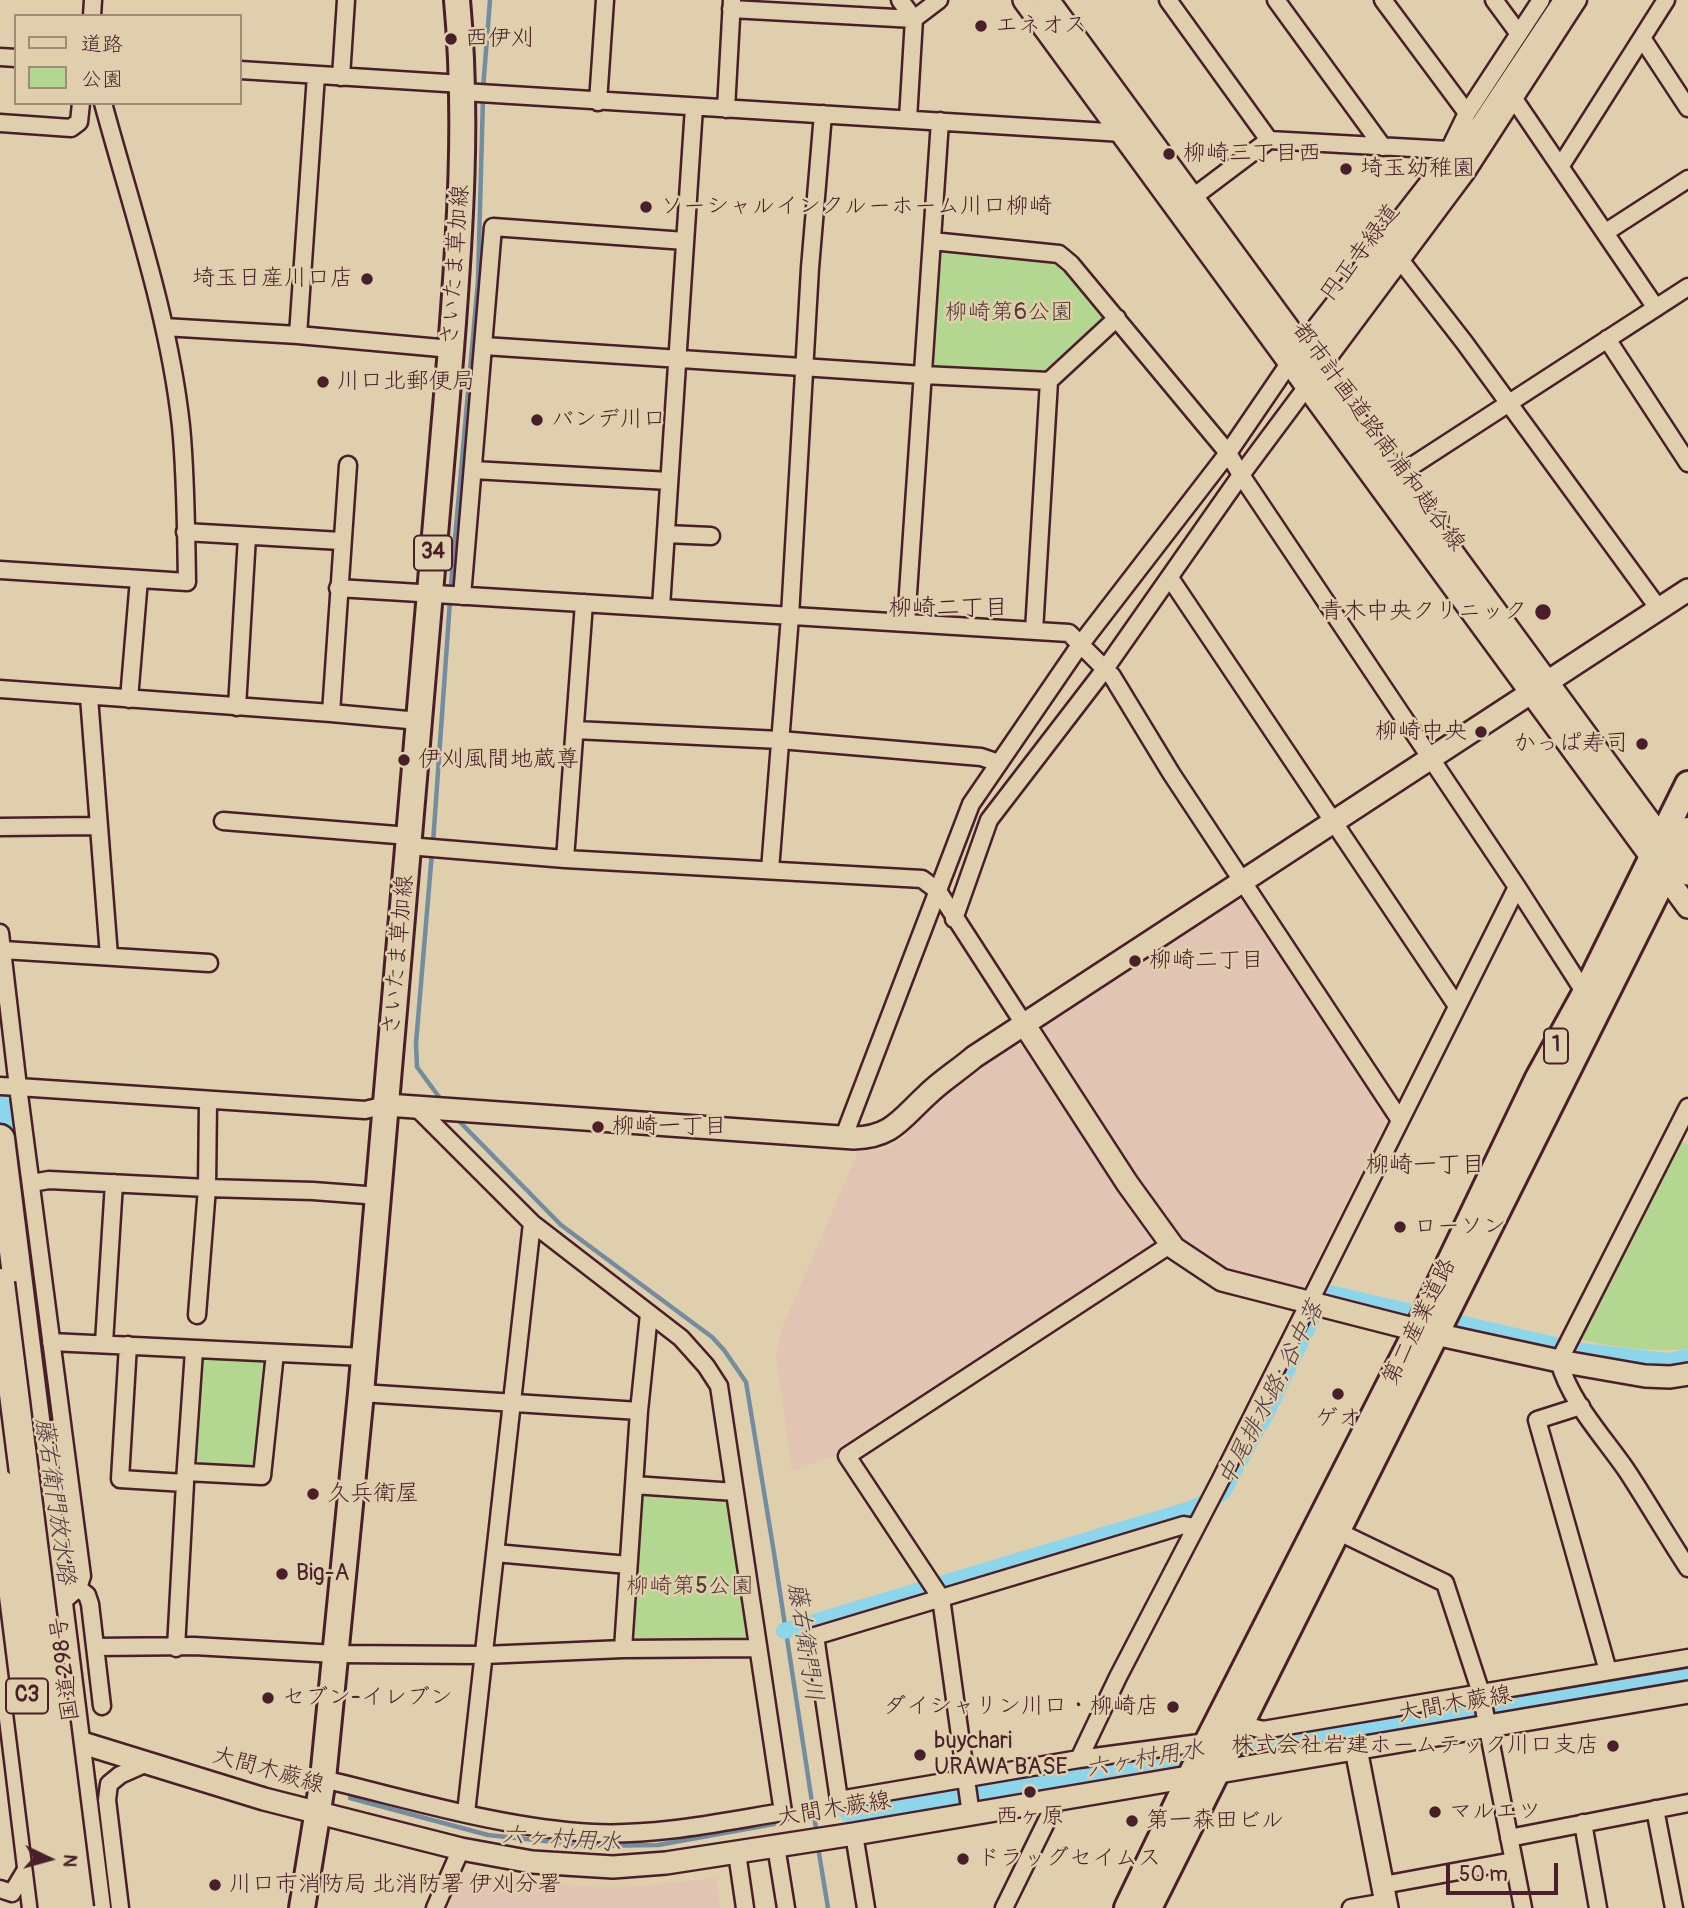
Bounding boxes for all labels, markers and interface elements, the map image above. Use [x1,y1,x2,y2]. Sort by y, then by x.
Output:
place label: エネオス [995,12,1087,40]
legend [14,14,242,105]
marker: エネオス [973,18,989,34]
place label: 西伊刈 [465,25,534,53]
text: 道路 [81,31,123,58]
marker: 西伊刈 [443,31,459,47]
text: 公園 [81,66,123,93]
place label: 柳崎三丁目西 [1183,140,1321,168]
marker: 柳崎三丁目西 [1161,146,1177,162]
place label: 埼玉幼稚園 [1360,155,1475,183]
marker: 埼玉幼稚園 [1338,161,1354,177]
street label: さいたま草加線 [437,184,475,346]
place label: ソーシャルインクルーホーム川口柳崎 [660,193,1052,221]
marker: ソーシャルインクルーホーム川口柳崎 [638,199,654,215]
street label: 円正寺緑道 [1315,199,1407,307]
place label: 埼玉日産川口店 [192,265,353,293]
marker: 埼玉日産川口店 [359,271,375,287]
park label: 柳崎第6公園 [945,299,1073,327]
street label: 都市計画道路南浦和越谷線 [1286,317,1470,557]
place label: 川口北郵便局 [337,368,475,396]
marker: 川口北郵便局 [315,374,331,390]
place label: バンデ川口 [551,406,666,434]
marker: バンデ川口 [529,412,545,428]
road number: 34 [414,536,452,570]
district label: 柳崎二丁目 [888,595,1008,623]
place label: 青木中央クリニック [1320,598,1527,626]
marker: 青木中央クリニック [1533,602,1553,622]
place label: 柳崎中央 [1375,718,1467,746]
marker: 柳崎中央 [1473,724,1489,740]
place label: かっぱ寿司 [1513,730,1628,758]
marker: かっぱ寿司 [1634,736,1650,752]
place label: 伊刈風間地蔵尊 [418,746,579,774]
marker: 伊刈風間地蔵尊 [396,752,412,768]
street label: さいたま草加線 [378,874,420,1036]
place label: 柳崎二丁目 [1149,947,1264,975]
marker: 柳崎二丁目 [1127,953,1143,969]
road number: 1 [1544,1028,1568,1064]
place label: 柳崎一丁目 [612,1113,727,1141]
marker: 柳崎一丁目 [590,1119,606,1135]
district label: 柳崎一丁目 [1365,1152,1485,1180]
place label: ローソン [1414,1213,1506,1241]
marker: ローソン [1392,1219,1408,1235]
street label: 第二産業道路 [1377,1254,1463,1390]
water label: 中尾排水路; 谷中落 [1213,1297,1331,1491]
marker: ゲオ [1330,1386,1346,1402]
place label: ゲオ [1315,1405,1361,1433]
water label: 藤右衛門放水路 [28,1416,80,1586]
place label: 久兵衛屋 [327,1480,419,1508]
marker: 久兵衛屋 [305,1486,321,1502]
place label: Big-A [296,1560,349,1588]
marker: Big-A [274,1566,290,1582]
park label: 柳崎第5公園 [626,1573,754,1601]
water label: 藤右衛門川 [780,1580,828,1704]
street label: 国道298号 [46,1615,86,1723]
road number: C3 [6,1678,48,1714]
street label: 大間木蕨線 [1396,1681,1514,1729]
place label: セブン-イレブン [282,1684,453,1712]
marker: セブン-イレブン [260,1690,276,1706]
place label: ダイシャリン川口・柳崎店 [883,1693,1159,1721]
marker: ダイシャリン川口・柳崎店 [1165,1699,1181,1715]
place label: buychari URAWA BASE [934,1728,1068,1782]
place label: 株式会社岩建ホームテック川口支店 [1231,1732,1599,1760]
water label: 六ヶ村用水 [1083,1735,1207,1785]
marker: 株式会社岩建ホームテック川口支店 [1605,1738,1621,1754]
street label: 大間木蕨線 [209,1742,327,1800]
marker: buychari URAWA BASE [912,1747,928,1763]
marker: 西ヶ原 [1022,1784,1038,1800]
street label: 大間木蕨線 [775,1787,893,1833]
place label: マルエツ [1449,1798,1541,1826]
place label: 西ヶ原 [996,1803,1064,1831]
marker: マルエツ [1427,1804,1443,1820]
place label: 第一森田ビル [1146,1807,1284,1835]
marker: 第一森田ビル [1124,1813,1140,1829]
water label: 六ヶ村用水 [500,1821,622,1859]
north arrow [14,1824,84,1894]
place label: ドラッグセイムス [977,1845,1161,1873]
scale bar [1450,1848,1562,1892]
marker: ドラッグセイムス [955,1851,971,1867]
text: N [57,1853,82,1868]
text: 50 m [1459,1861,1508,1888]
place label: 川口市消防局 北消防署 伊刈分署 [229,1871,561,1899]
marker: 川口市消防局 北消防署 伊刈分署 [207,1877,223,1893]

